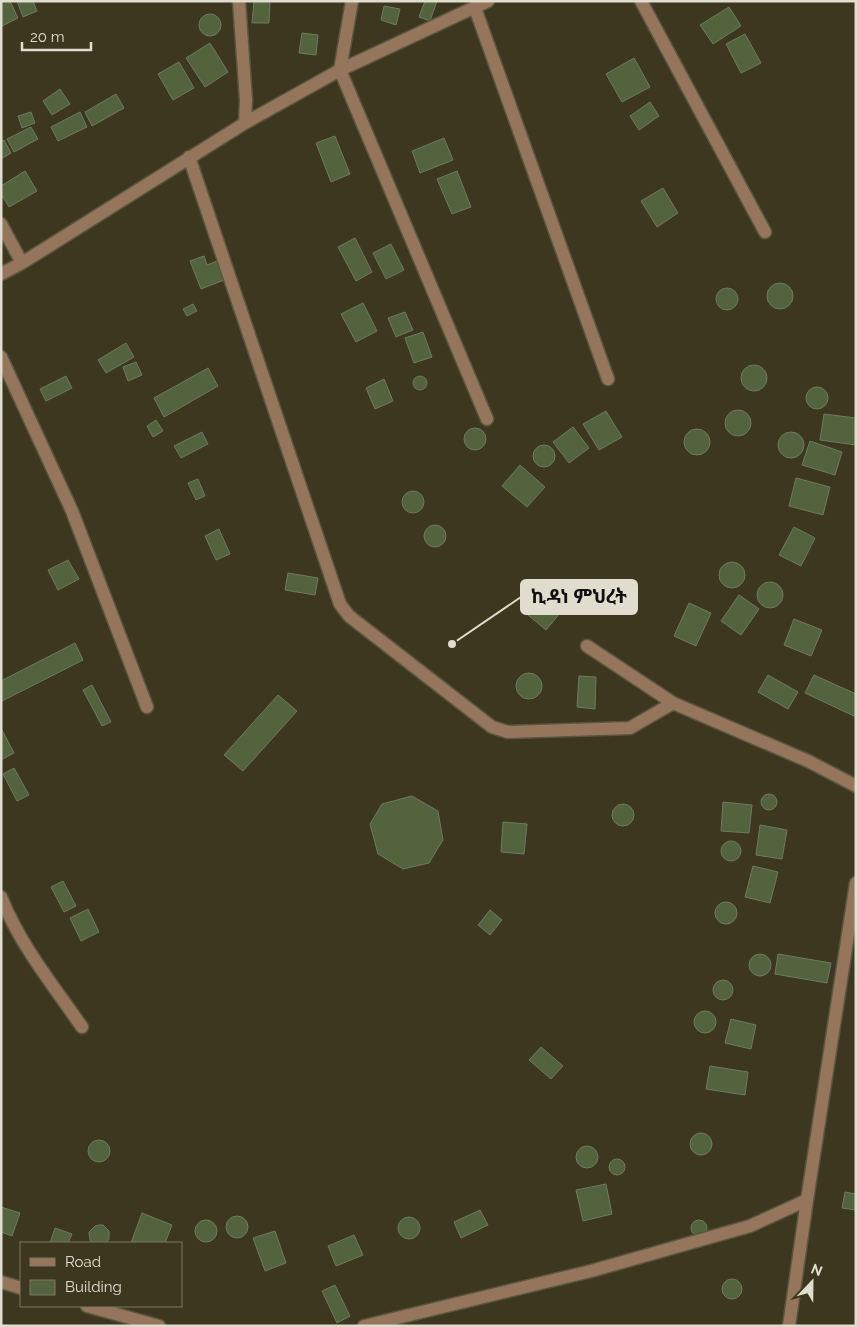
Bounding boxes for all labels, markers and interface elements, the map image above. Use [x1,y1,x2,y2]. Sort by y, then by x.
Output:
scale bar [22,20,91,52]
text: 20 m [30,28,65,46]
callout: ኪዳነ ምህረት [521,580,637,614]
text: ኪዳነ ምህረት [531,585,627,607]
legend [20,1242,182,1307]
text: Road [65,1253,101,1271]
north arrow [787,1257,837,1307]
text: N [809,1261,825,1279]
text: Building [65,1278,122,1296]

